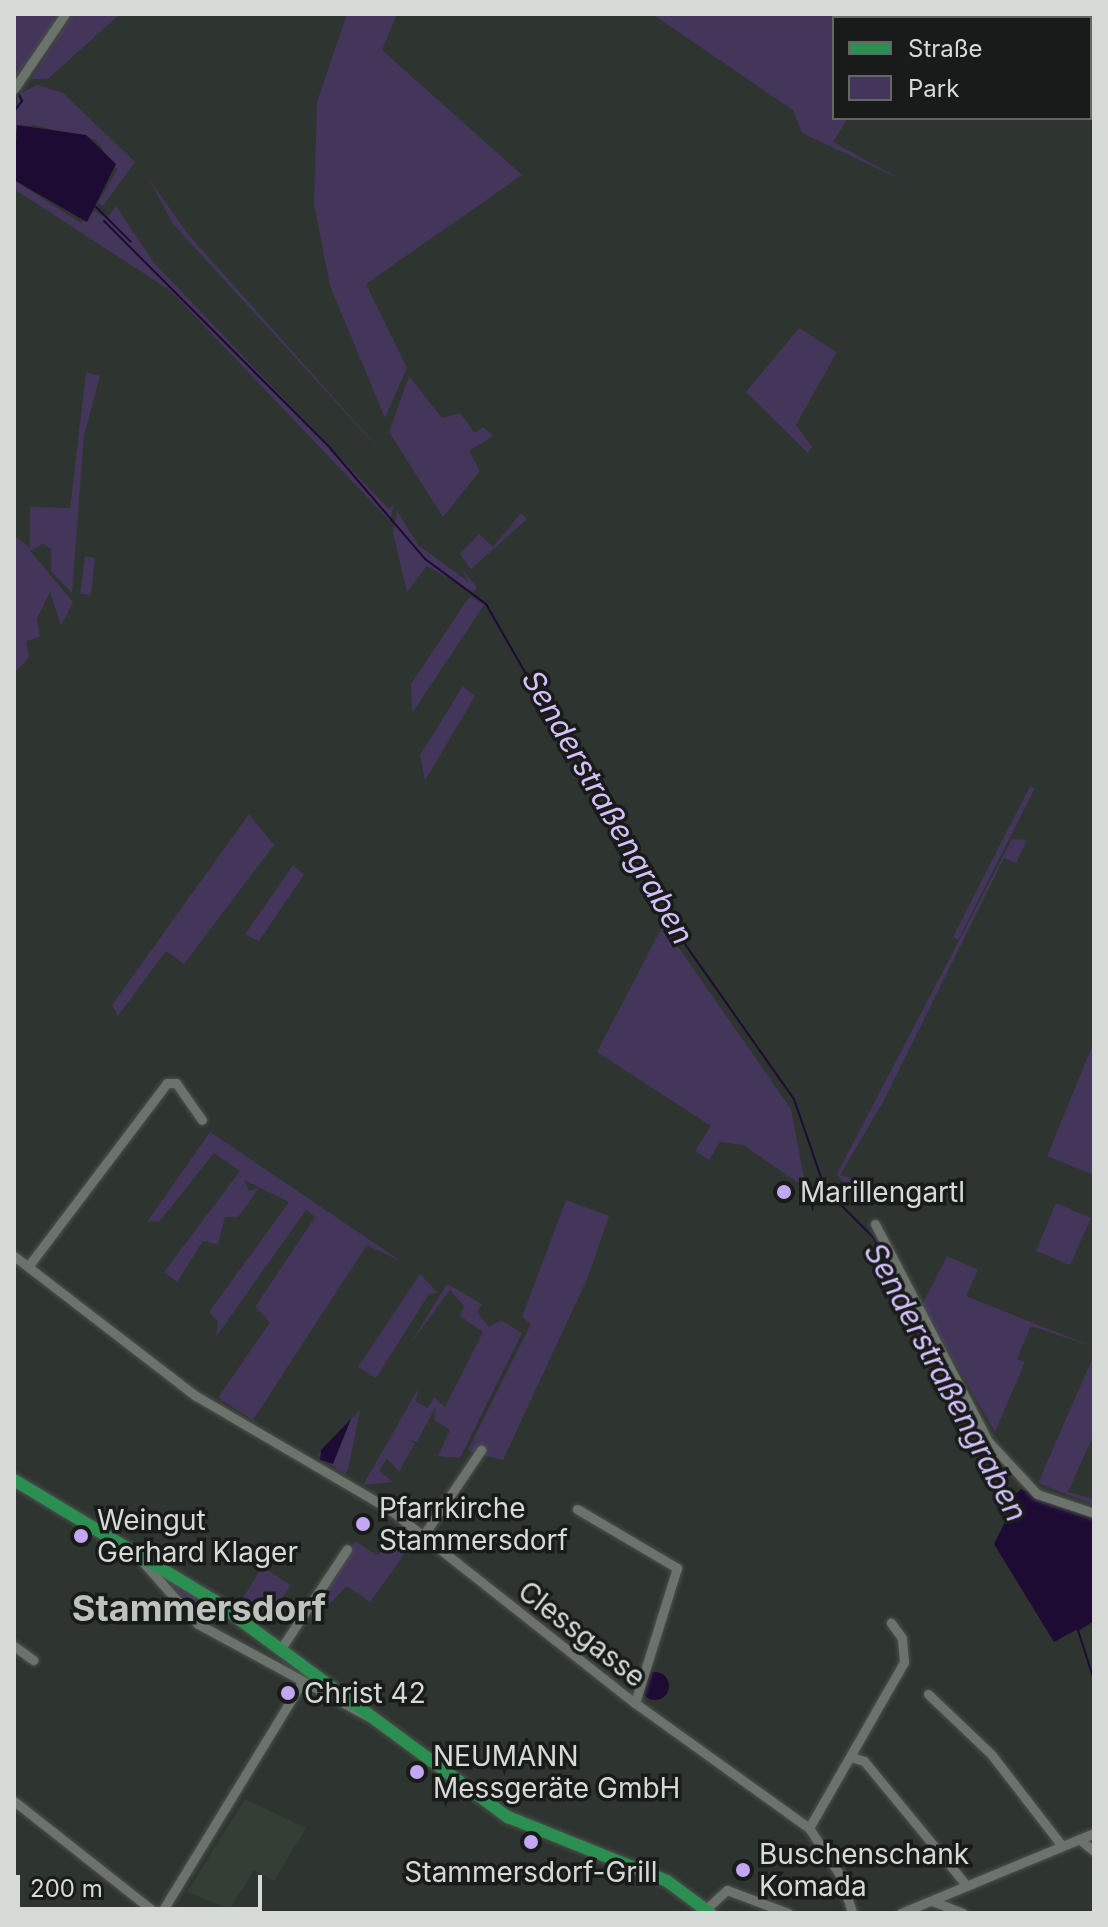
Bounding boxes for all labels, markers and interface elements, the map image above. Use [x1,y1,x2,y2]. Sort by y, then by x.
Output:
legend [832,16,1092,120]
text: Straße [908,34,983,63]
text: Park [908,74,959,103]
water label: Senderstraßengraben [515,664,701,950]
place label: Marillengartl [800,1175,965,1209]
marker: Marillengartl [775,1183,793,1201]
water label: Senderstraßengraben [857,1236,1035,1528]
place label: Pfarrkirche Stammersdorf [379,1491,568,1557]
place label: Weingut Gerhard Klager [97,1503,298,1569]
marker: Pfarrkirche Stammersdorf [354,1515,372,1533]
marker: Weingut Gerhard Klager [72,1527,90,1545]
street label: Clessgasse [512,1574,652,1694]
district label: Stammersdorf [72,1587,326,1631]
place label: Christ 42 [304,1676,426,1710]
marker: Christ 42 [279,1684,297,1702]
place label: NEUMANN Messgeräte GmbH [433,1739,680,1805]
marker: NEUMANN Messgeräte GmbH [408,1763,426,1781]
marker: Stammersdorf-Grill [522,1833,540,1851]
place label: Buschenschank Komada [759,1837,969,1903]
place label: Stammersdorf-Grill [404,1855,658,1889]
scale bar [20,1859,266,1909]
marker: Buschenschank Komada [734,1861,752,1879]
text: 200 m [30,1874,103,1903]

